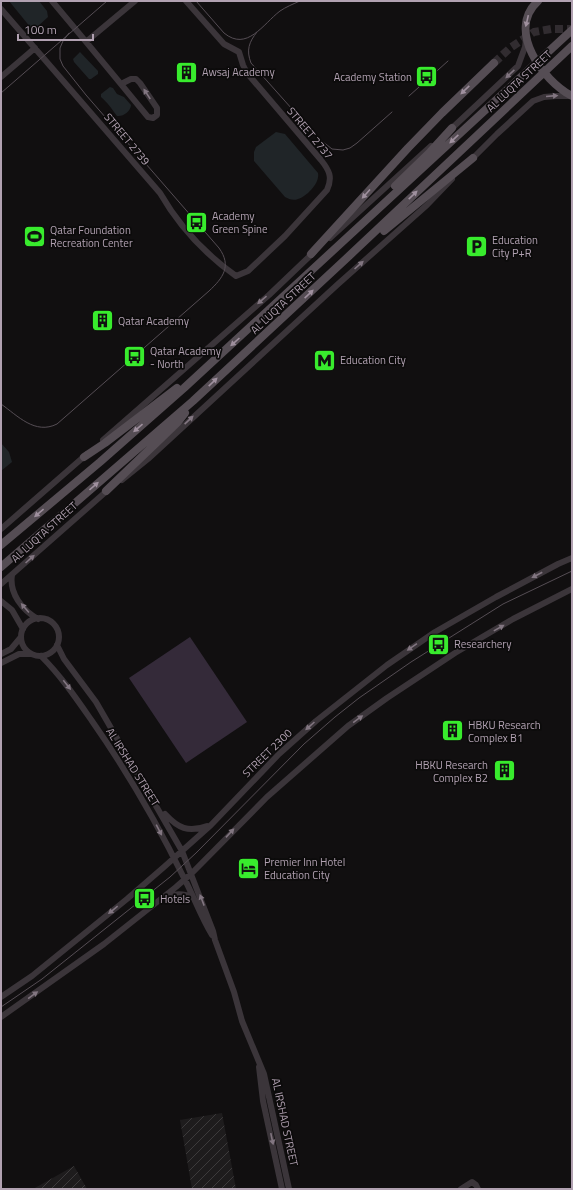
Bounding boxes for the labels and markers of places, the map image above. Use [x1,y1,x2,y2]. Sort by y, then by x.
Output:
building icon: Awsaj Academy [174,59,200,85]
place label: Awsaj Academy [202,64,275,80]
bus stop icon: Academy Station [414,64,440,90]
place label: Academy Station [334,69,412,85]
place label: Academy Green Spine [212,208,268,237]
bus stop icon: Academy Green Spine [183,209,209,235]
place label: Qatar Foundation Recreation Center [50,222,133,251]
sports icon: Qatar Foundation Recreation Center [21,223,47,249]
place label: Education City P+R [492,232,538,261]
parking icon: Education City P+R [463,233,489,259]
building icon: Qatar Academy [89,308,115,334]
place label: Qatar Academy [118,313,190,329]
place label: Qatar Academy - North [150,343,222,372]
bus stop icon: Qatar Academy - North [121,344,147,370]
metro station icon: Education City [311,347,337,373]
place label: Education City [340,352,407,368]
bus stop icon: Researchery [425,631,451,657]
place label: Researchery [454,636,512,652]
place label: HBKU Research Complex B1 [468,717,541,746]
building icon: HBKU Research Complex B1 [440,718,466,744]
place label: HBKU Research Complex B2 [415,757,488,786]
building icon: HBKU Research Complex B2 [491,758,517,784]
place label: Premier Inn Hotel Education City [264,854,345,883]
hotel icon: Premier Inn Hotel Education City [236,855,262,881]
bus stop icon: Hotels [131,886,157,912]
place label: Hotels [160,891,190,907]

